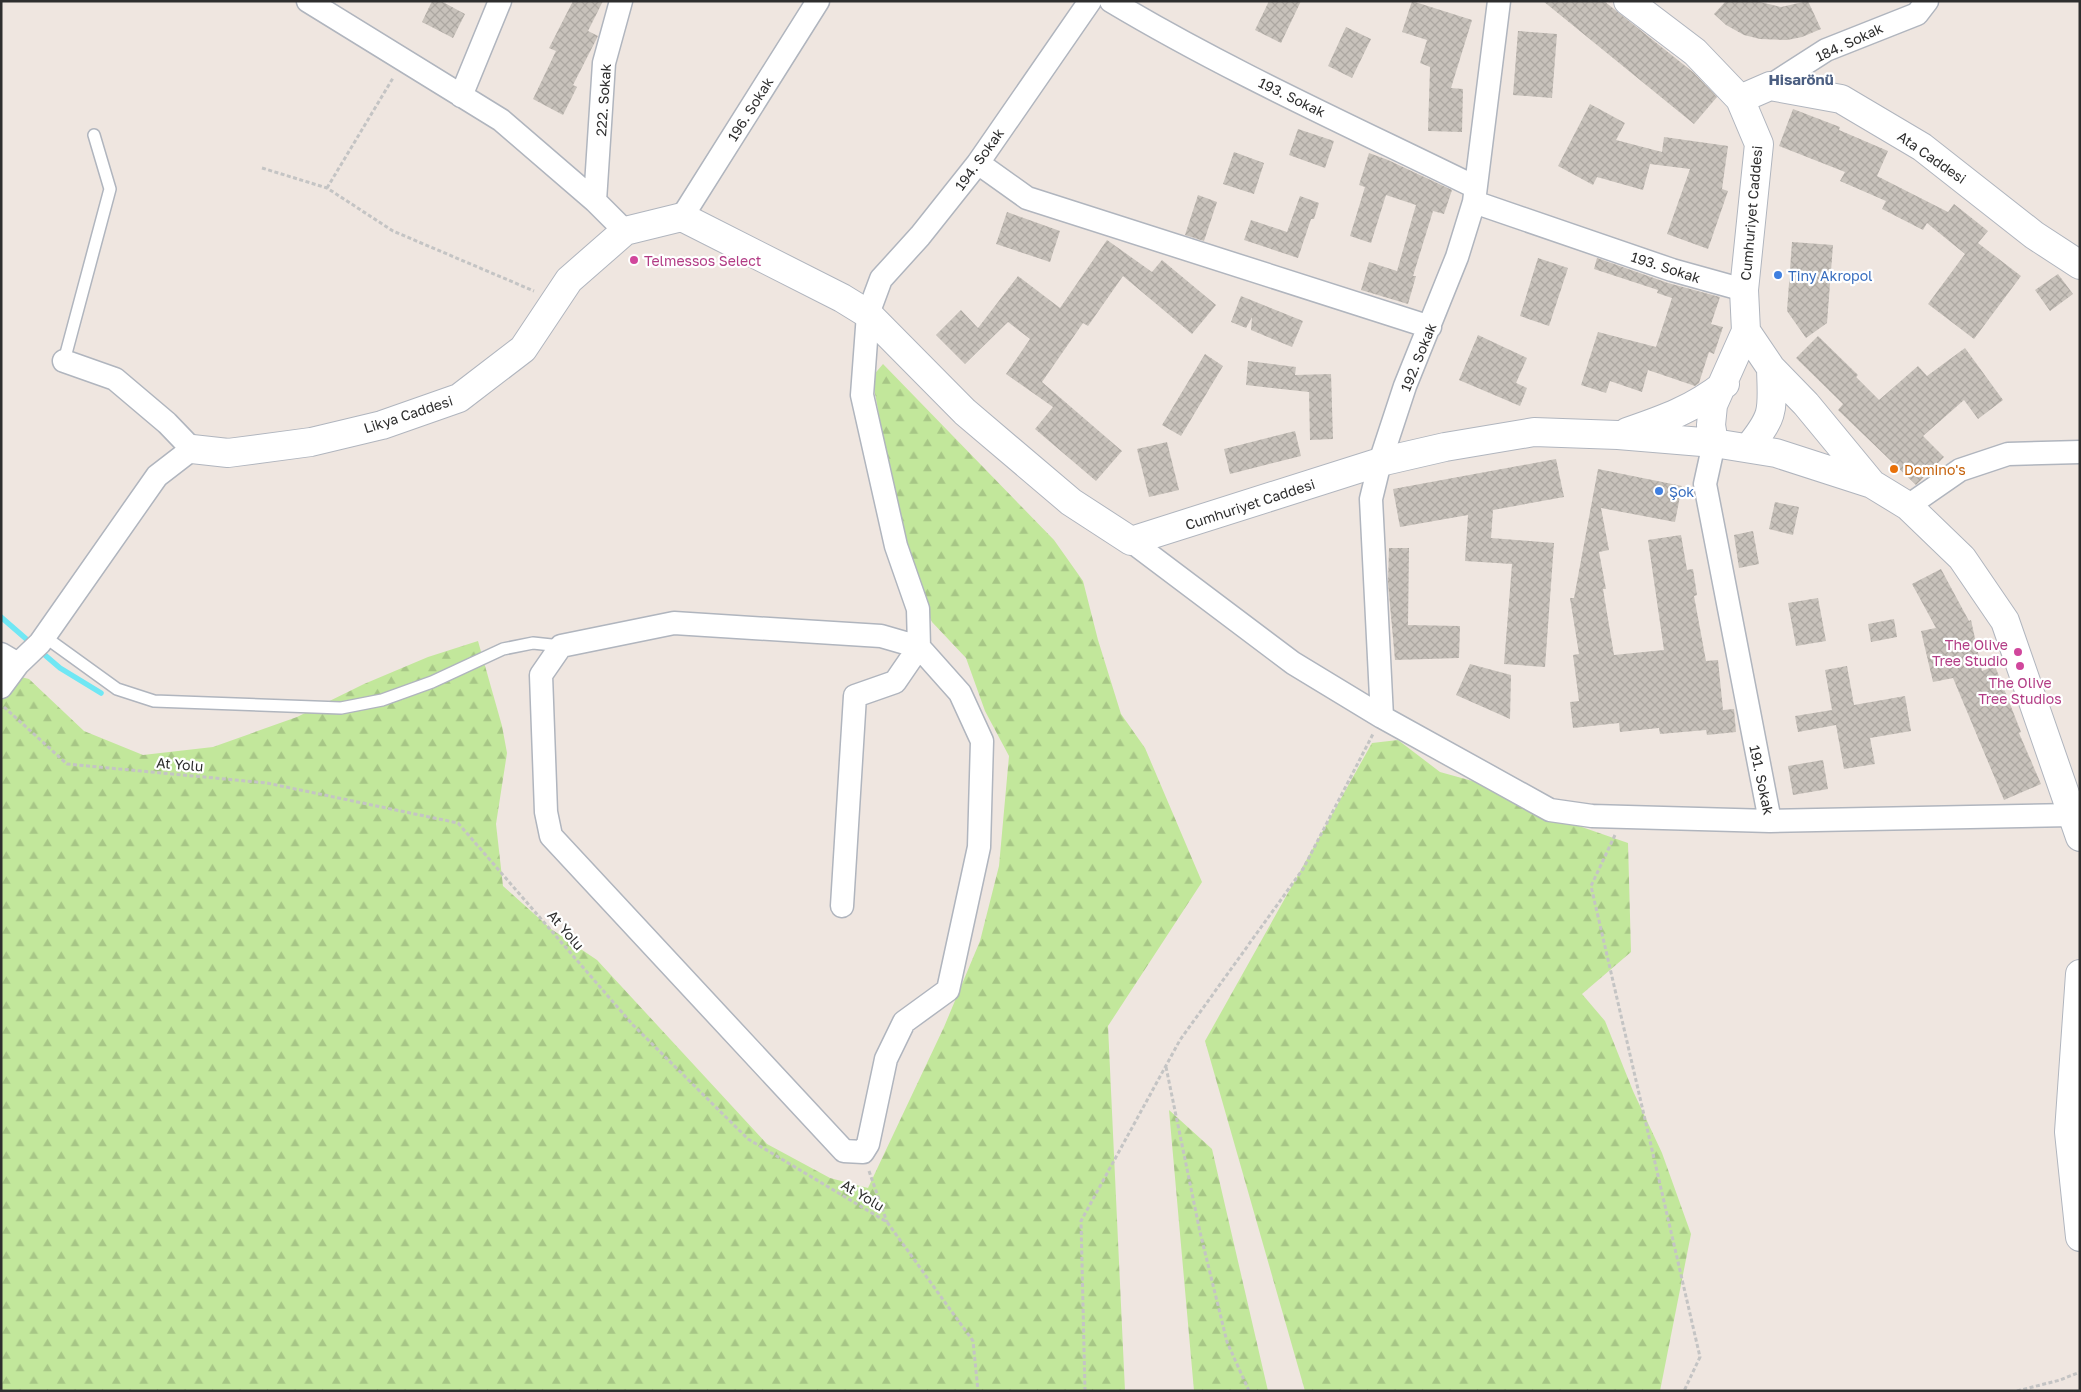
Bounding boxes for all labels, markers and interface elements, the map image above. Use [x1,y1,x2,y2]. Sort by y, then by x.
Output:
street label: 184. Sokak [1813,19,1886,65]
street label: 222. Sokak [592,63,614,137]
district label: Hisarönü [1768,70,1834,88]
street label: 196. Sokak [724,74,776,144]
street label: 193. Sokak [1256,74,1328,120]
street label: 194. Sokak [951,125,1007,193]
street label: Ata Caddesi [1894,127,1970,187]
street label: Cumhuriyet Caddesi [1737,145,1765,281]
street label: 193. Sokak [1629,248,1703,286]
place label: Telmessos Select [644,252,761,269]
marker: Telmessos Select [628,254,640,266]
place label: Tiny Akropol [1788,267,1873,284]
marker: Tiny Akropol [1772,269,1784,281]
street label: 192. Sokak [1397,320,1439,394]
street label: Likya Caddesi [361,392,455,436]
place label: Domino's [1904,461,1966,478]
marker: Domino's [1888,463,1900,475]
street label: Cumhuriyet Caddesi [1183,475,1317,533]
place label: Şok [1669,483,1694,500]
marker: Şok [1653,485,1665,497]
place label: The Olive Tree Studio [1932,636,2008,669]
marker: The Olive Tree Studio [2012,646,2024,658]
marker: The Olive Tree Studios [2014,660,2026,672]
place label: The Olive Tree Studios [1978,674,2062,707]
street label: 191. Sokak [1746,744,1778,816]
street label: At Yolu [156,753,204,775]
street label: At Yolu [544,907,588,953]
street label: At Yolu [838,1176,888,1214]

